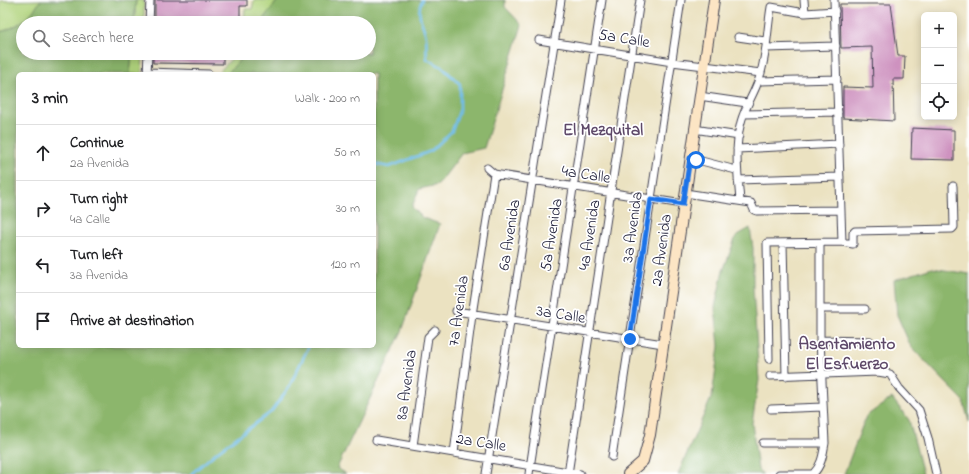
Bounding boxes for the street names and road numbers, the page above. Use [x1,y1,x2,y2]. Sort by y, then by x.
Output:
street label: 5a Calle [597,23,652,55]
street label: 4a Calle [560,159,613,191]
street label: 3a Avenida [616,190,650,264]
street label: 5a Avenida [534,197,570,273]
street label: 6a Avenida [493,198,527,272]
street label: 4a Avenida [573,198,607,272]
street label: 2a Avenida [645,212,679,288]
street label: 7a Avenida [442,274,476,348]
street label: 3a Calle [535,299,588,331]
street label: 8a Avenida [390,348,424,422]
street label: 2a Calle [454,427,509,459]

